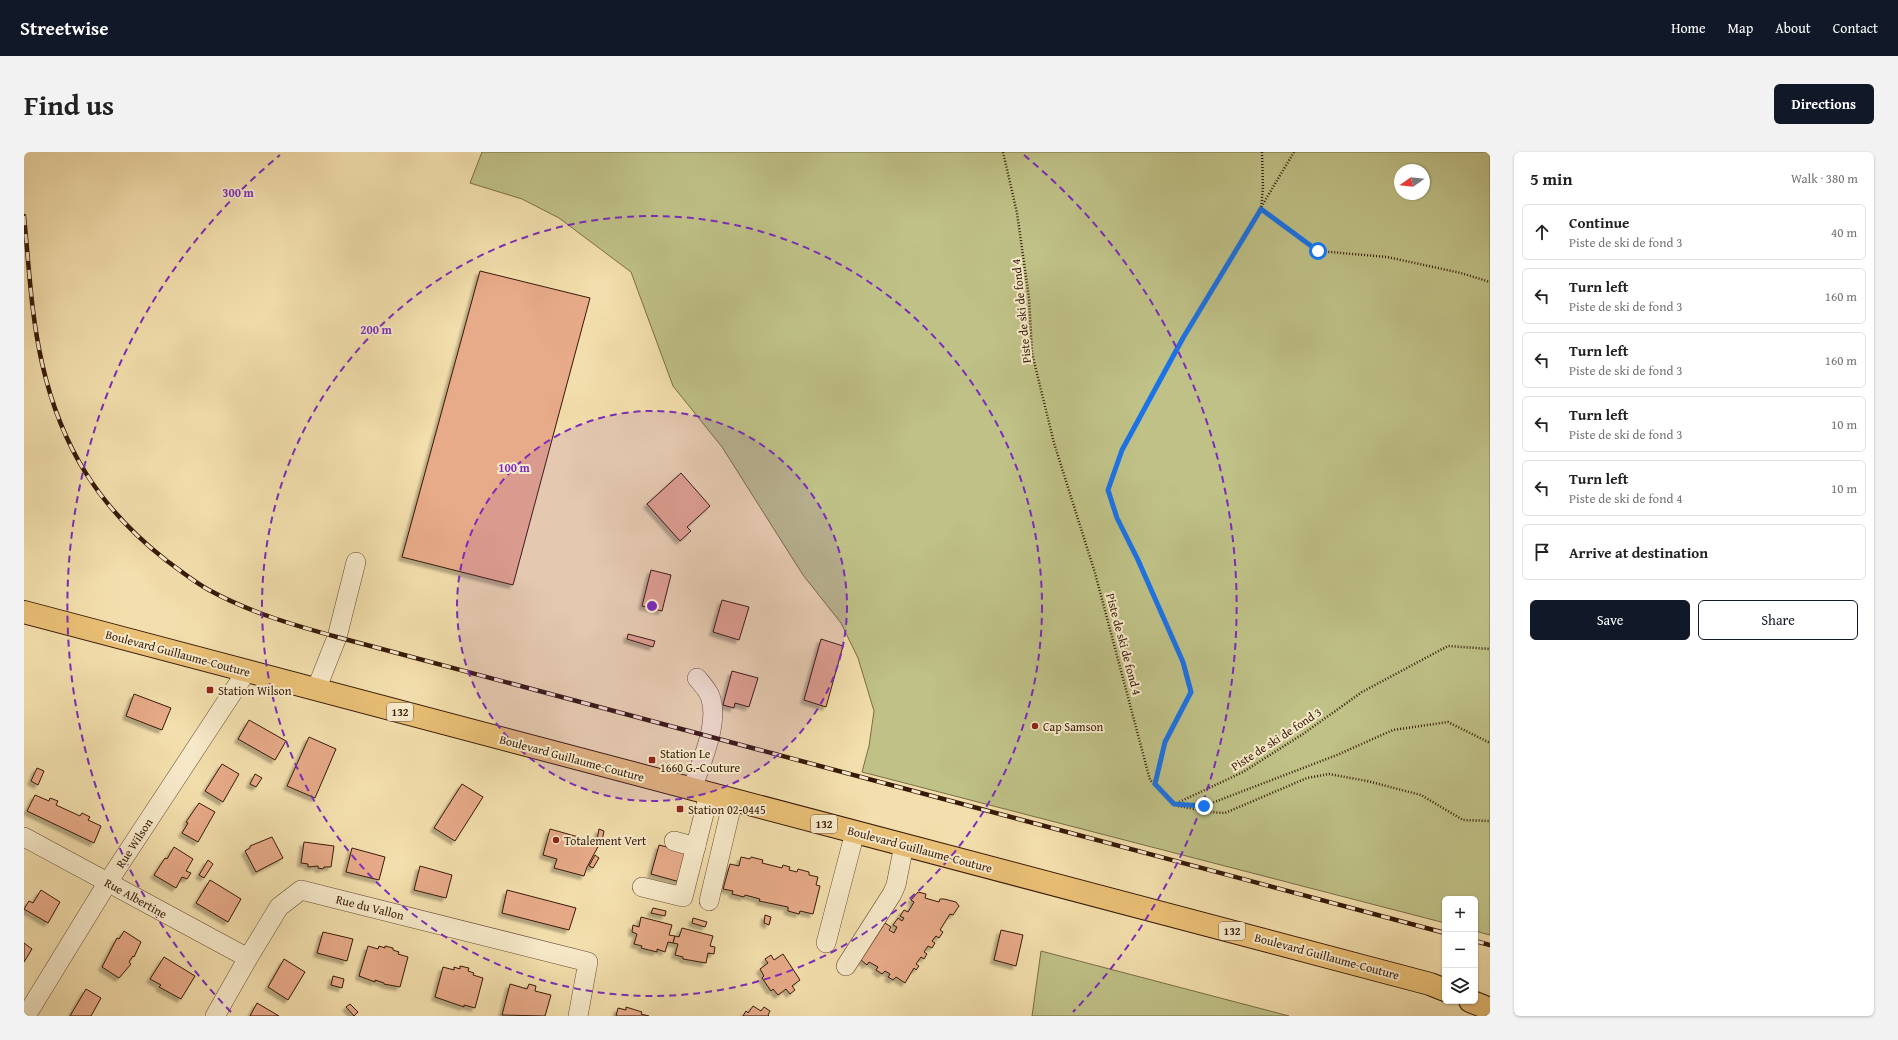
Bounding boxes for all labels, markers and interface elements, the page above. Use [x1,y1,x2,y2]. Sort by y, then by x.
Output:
text: Streetwise [20,14,109,42]
text: Home [1671,18,1706,38]
text: Map [1728,18,1753,38]
text: About [1775,18,1811,38]
text: Contact [1833,18,1878,38]
text: Find us [24,84,114,125]
button: Directions [1774,84,1874,124]
north arrow [1394,164,1430,200]
text: 5 min [1530,166,1572,191]
text: Walk · 380 m [1791,169,1858,188]
text: 300 m [222,184,255,201]
text: Continue [1569,212,1630,233]
icon: ahead [1531,221,1553,243]
text: 40 m [1831,223,1857,242]
text: Piste de ski de fond 3 [1569,233,1683,252]
route start [1309,242,1327,260]
street label: Piste de ski de fond 4 [1007,258,1035,364]
text: Turn left [1569,276,1628,297]
icon: left [1531,285,1553,307]
text: 160 m [1825,287,1857,306]
text: Piste de ski de fond 3 [1569,297,1683,316]
text: 200 m [360,321,393,338]
text: Turn left [1569,340,1628,361]
icon: left [1531,349,1553,371]
text: 160 m [1825,351,1857,370]
text: Piste de ski de fond 3 [1569,361,1683,380]
text: Turn left [1569,404,1628,425]
icon: left [1531,413,1553,435]
text: 10 m [1831,415,1857,434]
text: Piste de ski de fond 3 [1569,425,1683,444]
text: 100 m [498,459,531,476]
text: Turn left [1569,468,1628,489]
icon: left [1531,477,1553,499]
text: 10 m [1831,479,1857,498]
text: Piste de ski de fond 4 [1569,489,1683,508]
icon: arrive [1531,541,1553,563]
text: Arrive at destination [1569,542,1708,563]
street label: Piste de ski de fond 4 [1102,591,1146,697]
centre of rings [645,599,659,613]
button: Save [1530,600,1690,640]
button: Share [1698,600,1858,640]
street label: Boulevard Guillaume-Couture [104,625,253,681]
place label: Station Wilson [218,682,292,699]
marker: Station Wilson [205,685,215,695]
road number: 132 [387,703,413,721]
street label: Piste de ski de fond 3 [1227,703,1325,775]
place label: Cap Samson [1043,718,1104,735]
marker: Cap Samson [1030,721,1040,731]
street label: Boulevard Guillaume-Couture [498,730,647,786]
place label: Station Le 1660 G.-Couture [660,745,740,776]
marker: Station Le 1660 G.-Couture [647,755,657,765]
route end [1195,797,1213,815]
place label: Station 02-0445 [688,801,766,818]
marker: Station 02-0445 [675,804,685,814]
street label: Rue Wilson [112,815,157,871]
road number: 132 [811,815,837,833]
street label: Boulevard Guillaume-Couture [846,821,995,877]
place label: Totalement Vert [564,832,647,849]
marker: Totalement Vert [551,835,561,845]
street label: Rue Albertine [102,874,171,922]
street label: Rue du Vallon [334,890,406,924]
map controls [1442,896,1478,1004]
button: + [1442,896,1478,932]
road number: 132 [1219,922,1245,940]
street label: Boulevard Guillaume-Couture [1253,928,1402,984]
button: − [1442,932,1478,968]
button: layers [1442,968,1478,1004]

